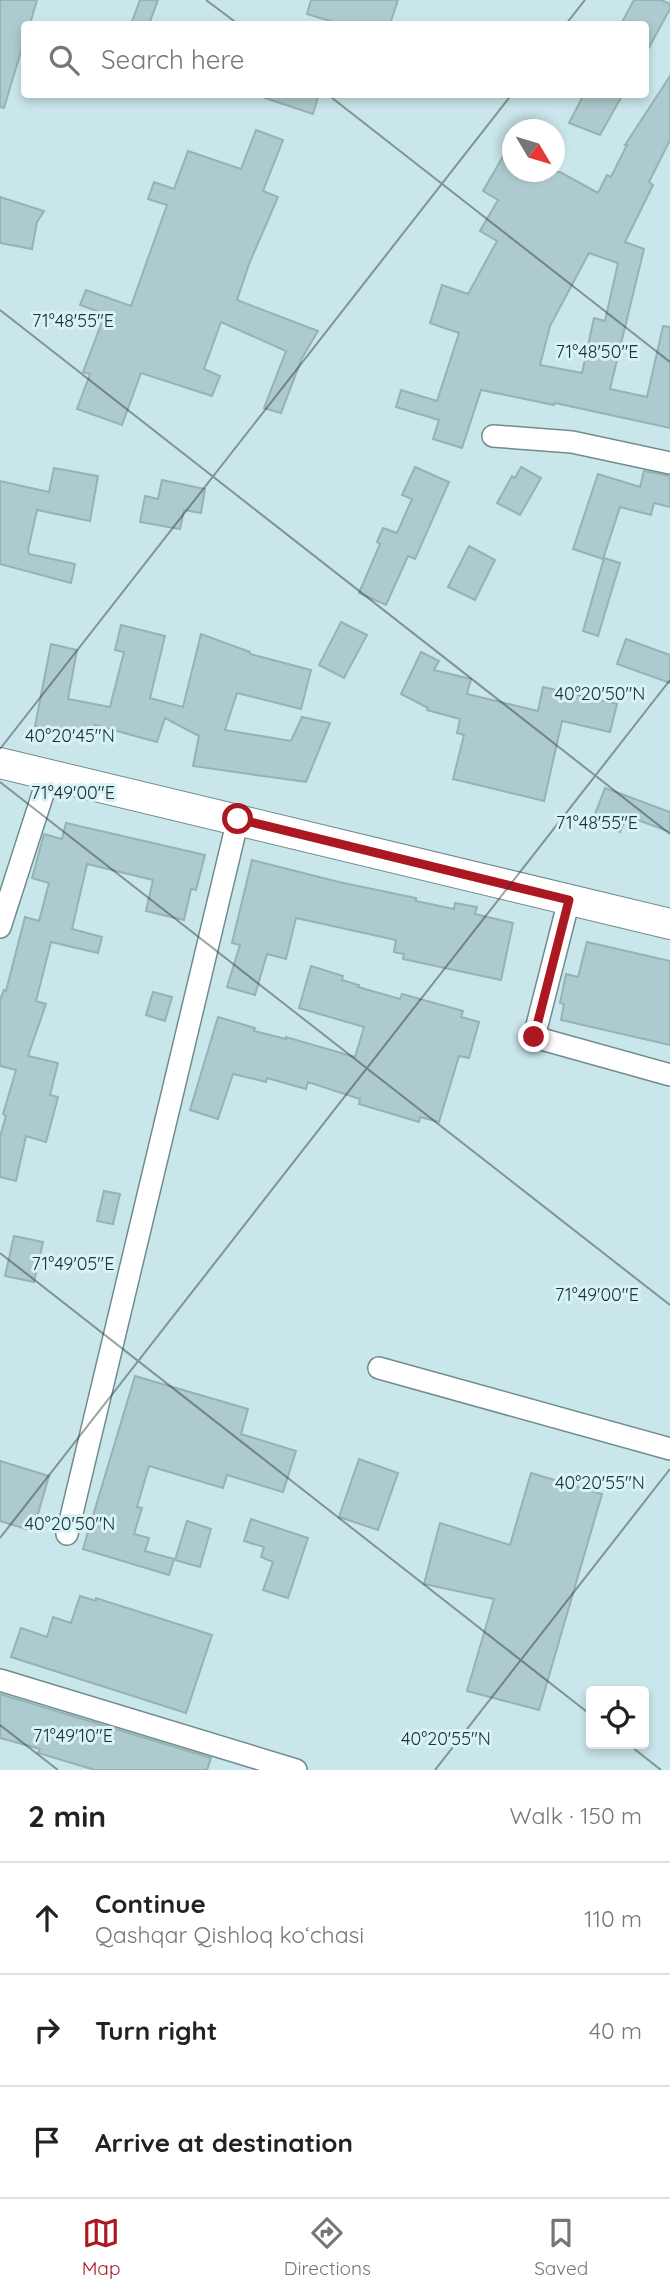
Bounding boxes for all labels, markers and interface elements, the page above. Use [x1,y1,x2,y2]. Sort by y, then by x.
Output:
search box [21,21,649,98]
icon: search [45,41,83,79]
text: Search here [101,43,245,76]
north arrow [502,119,565,182]
text: 71°48'55"E [32,309,114,332]
text: 71°48'50"E [555,340,639,363]
text: 40°20'50"N [555,682,645,705]
text: 40°20'45"N [25,724,115,747]
text: 71°49'00"E [31,781,115,804]
route start [222,803,253,834]
text: 71°48'55"E [556,811,638,834]
route end [518,1021,549,1052]
text: 71°49'05"E [31,1252,115,1275]
text: 71°49'00"E [555,1283,639,1306]
text: 40°20'55"N [555,1471,645,1494]
text: 40°20'50"N [25,1512,115,1535]
map controls [586,1686,649,1749]
button: locate [586,1686,649,1749]
text: 71°49'10"E [33,1724,113,1747]
text: 40°20'55"N [401,1727,491,1750]
text: 2 min [28,1797,106,1835]
text: Walk · 150 m [509,1801,642,1830]
text: Continue [95,1887,206,1920]
icon: ahead [28,1899,66,1937]
text: 110 m [584,1904,642,1933]
text: Qashqar Qishloq koʻchasi [95,1920,364,1949]
icon: right [28,2011,66,2049]
text: Turn right [95,2014,217,2047]
text: 40 m [589,2016,642,2045]
icon: arrive [28,2123,66,2161]
text: Arrive at destination [95,2126,353,2159]
tab: Map [82,2214,120,2280]
tab: Directions [284,2214,371,2280]
tab: Saved [534,2214,588,2280]

